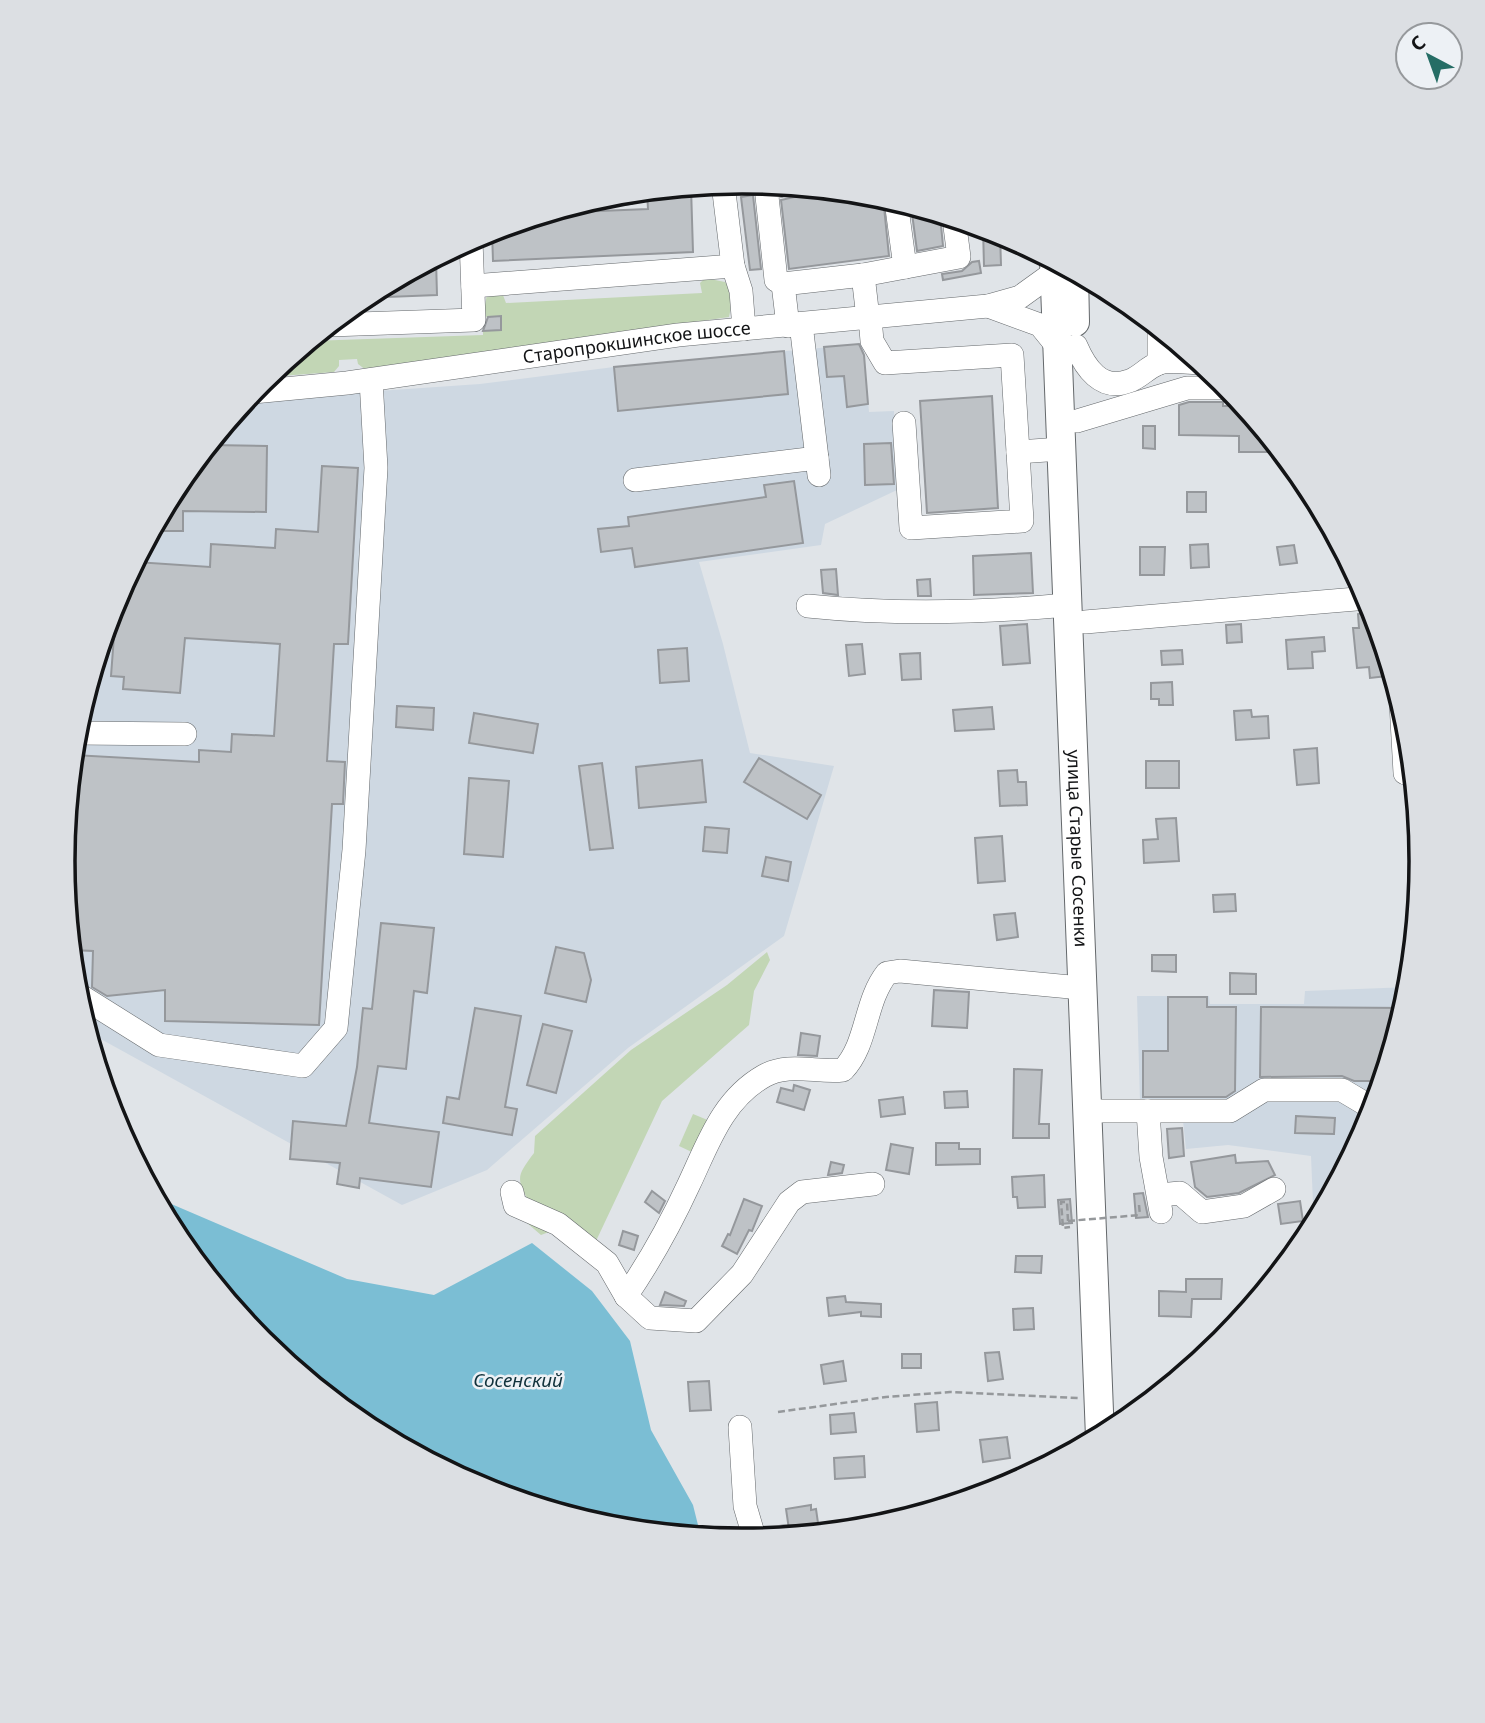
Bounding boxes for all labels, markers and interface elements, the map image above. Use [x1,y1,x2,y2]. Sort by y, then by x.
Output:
north arrow [1394,21,1464,91]
text: С [1405,29,1431,57]
street label: Старопрокшинское шоссе [521,315,752,368]
street label: улица Старые Сосенки [1062,749,1094,948]
water label: Сосенский [473,1367,563,1393]

